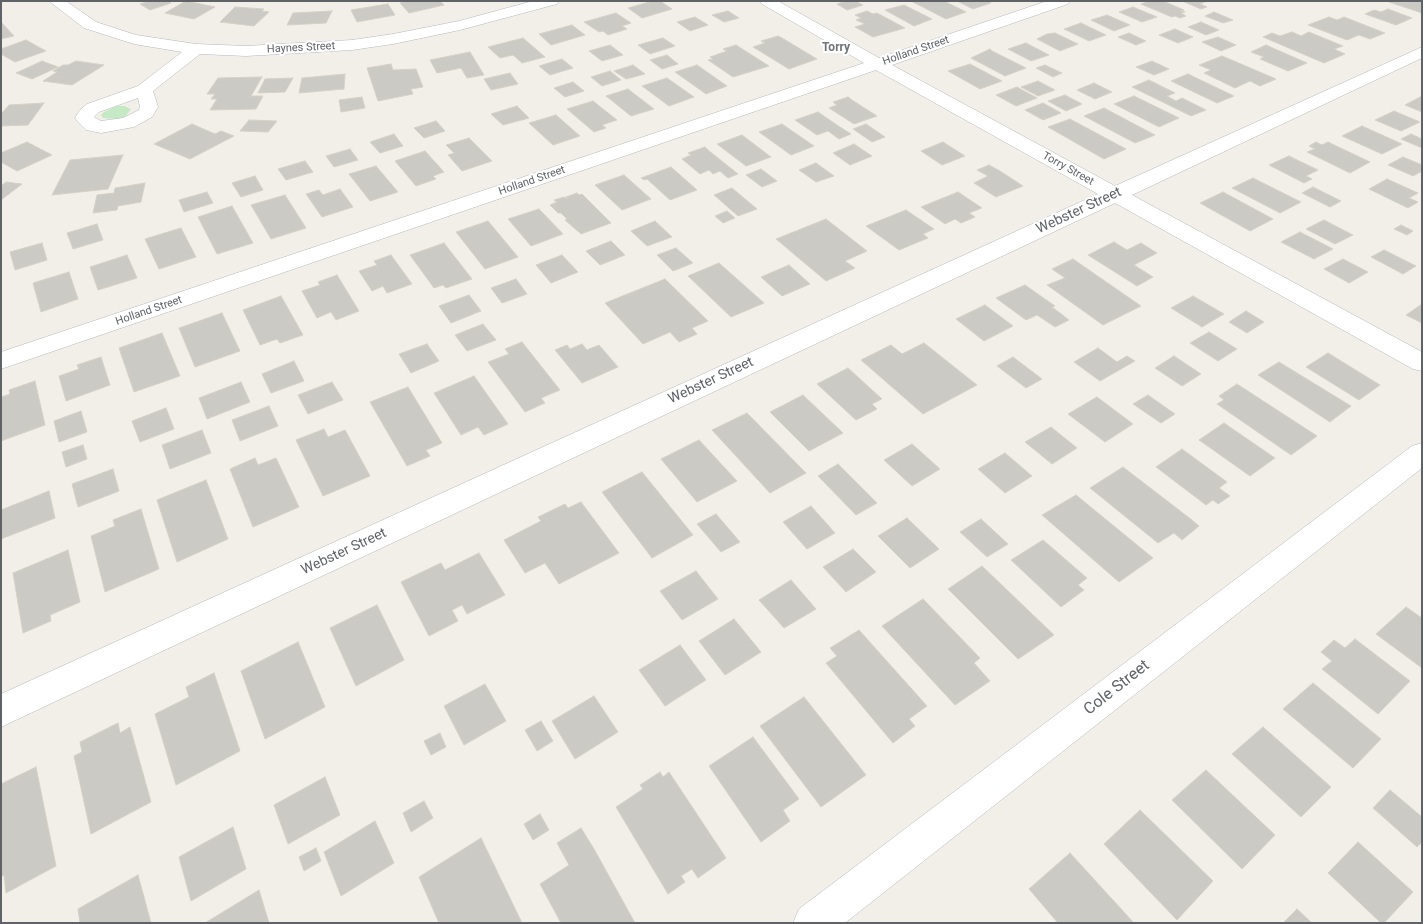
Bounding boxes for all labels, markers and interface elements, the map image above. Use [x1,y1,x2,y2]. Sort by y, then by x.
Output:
street label: Holland Street [881,33,951,69]
street label: Haynes Street [267,40,335,56]
district label: Torry [822,41,850,55]
street label: Torry Street [1040,149,1096,189]
street label: Holland Street [497,163,567,199]
street label: Webster Street [1034,184,1124,238]
street label: Holland Street [114,293,184,329]
street label: Webster Street [666,354,756,408]
street label: Webster Street [299,525,389,579]
street label: Cole Street [1080,656,1154,720]

